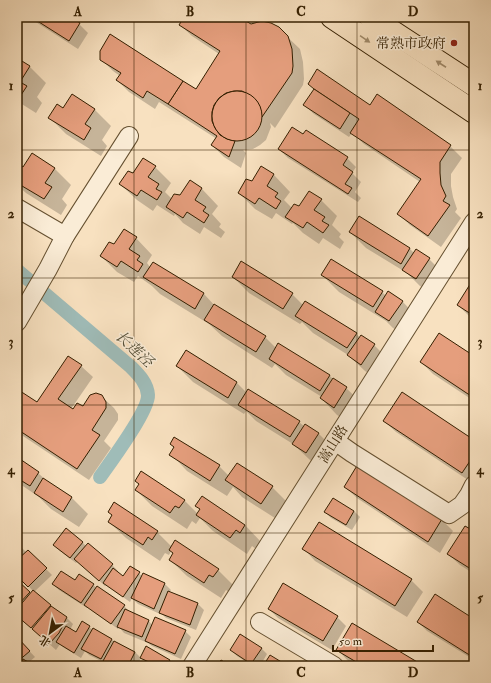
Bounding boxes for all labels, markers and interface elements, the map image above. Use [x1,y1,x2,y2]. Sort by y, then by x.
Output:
text: A [73,4,83,20]
text: B [186,4,194,20]
text: C [296,4,306,20]
text: D [408,4,419,20]
one-way arrow [359,35,370,43]
place label: 常熟市政府 [376,35,446,52]
marker: 常熟市政府 [449,38,459,48]
one-way arrow [436,60,447,68]
text: 1 [9,78,14,94]
text: 1 [478,78,483,94]
text: 2 [8,206,15,222]
text: 2 [477,206,484,222]
water label: 长莲泾 [111,327,158,372]
text: 3 [9,334,14,350]
text: 3 [478,334,483,350]
street label: 嵩山路 [315,422,351,466]
text: 4 [6,462,15,478]
text: 4 [475,462,484,478]
text: 5 [8,590,14,606]
text: 5 [477,590,483,606]
north arrow [30,613,70,653]
scale bar [333,627,433,653]
text: 北 [37,633,53,649]
text: 50 m [339,634,363,649]
text: A [73,665,83,681]
text: B [186,665,194,681]
text: C [296,665,306,681]
text: D [408,665,419,681]

